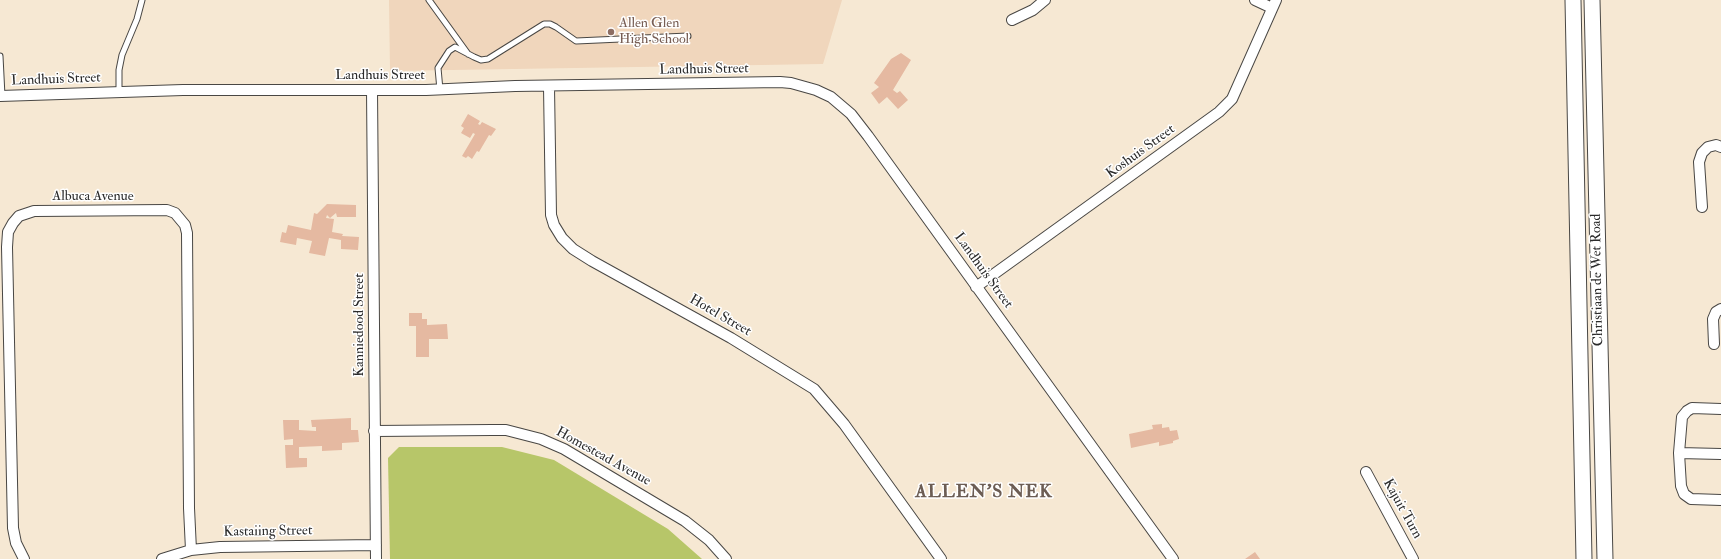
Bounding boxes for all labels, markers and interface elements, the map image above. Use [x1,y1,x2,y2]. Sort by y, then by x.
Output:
place label: Allen Glen High School [619,16,689,48]
marker: Allen Glen High School [606,27,616,37]
street label: Landhuis Street [659,61,749,79]
street label: Landhuis Street [335,68,425,84]
street label: Landhuis Street [11,70,101,90]
street label: Koshuis Street [1103,121,1179,183]
street label: Albuca Avenue [52,189,134,205]
street label: Christiaan de Wet Road [1588,214,1608,346]
street label: Landhuis Street [950,230,1016,312]
street label: Kanniedood Street [352,273,368,377]
street label: Hotel Street [686,292,754,340]
street label: Homestead Avenue [553,424,653,490]
street label: Kajuit Turn [1379,476,1425,542]
district label: ALLEN'S NEK [915,482,1053,504]
street label: Kastaiing Street [223,523,313,541]

